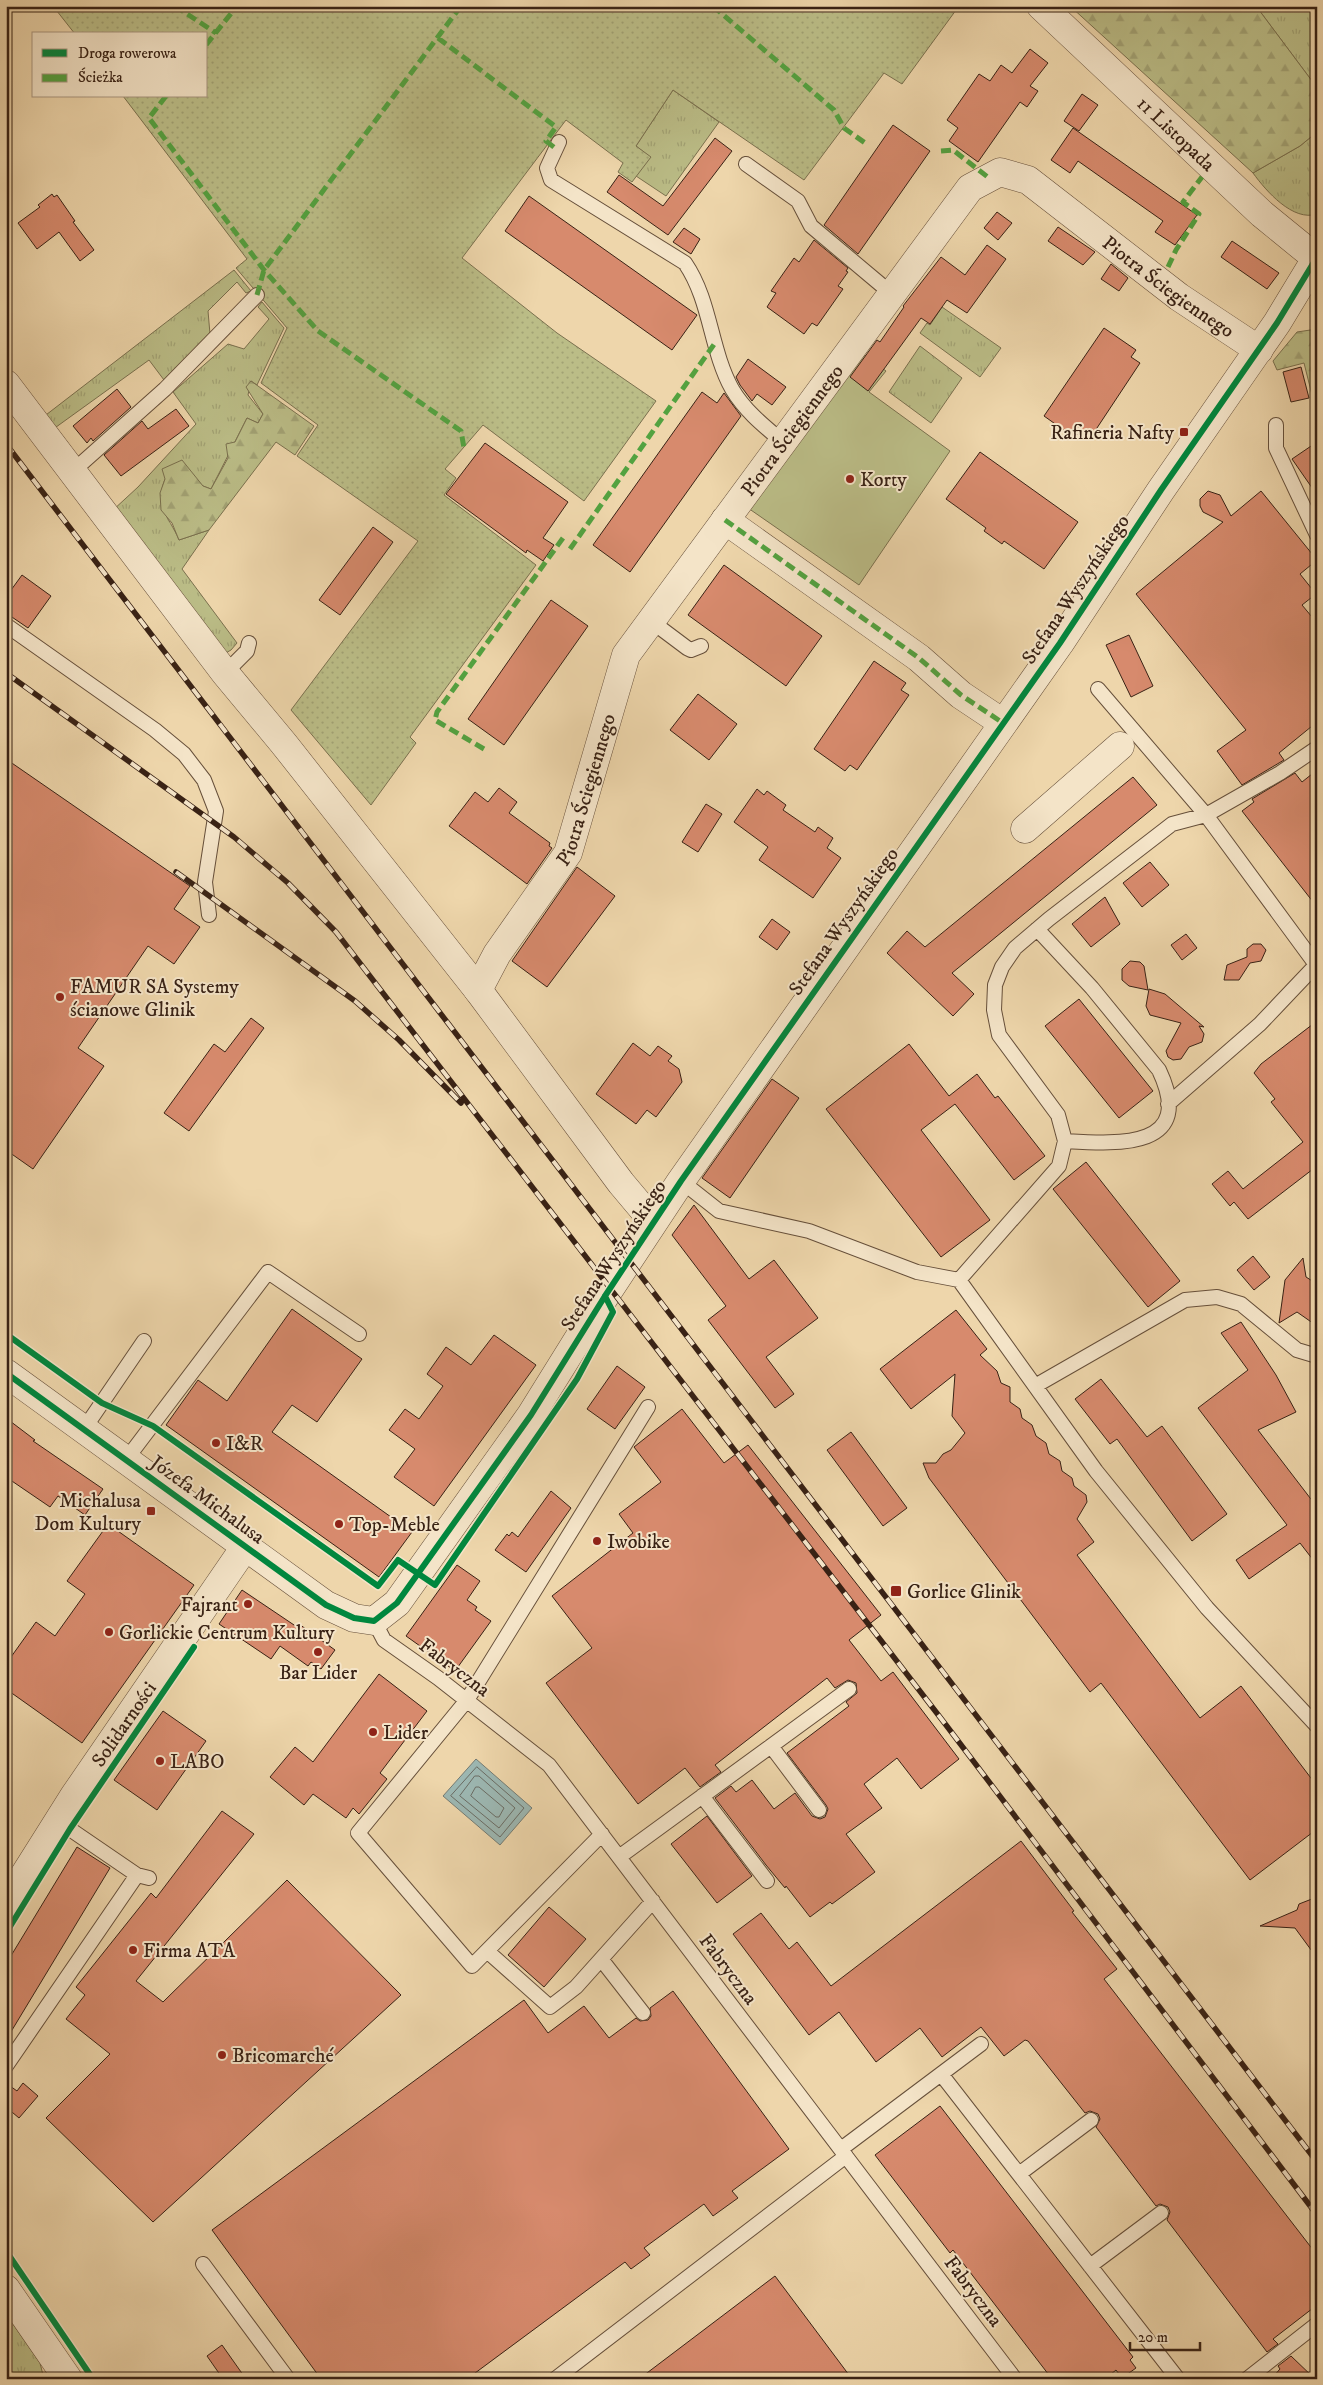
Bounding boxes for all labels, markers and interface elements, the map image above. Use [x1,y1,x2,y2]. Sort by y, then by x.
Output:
legend [32,32,208,98]
text: Droga rowerowa [78,44,177,63]
text: Ścieżka [78,67,123,87]
street label: 11 Listopada [1131,92,1220,178]
street label: Piotra Ściegiennego [1097,231,1239,344]
street label: Piotra Ściegiennego [736,360,850,502]
place label: Rafineria Nafty [1050,421,1174,446]
marker: Rafineria Nafty [1178,426,1190,438]
place label: Korty [860,468,907,493]
marker: Korty [844,473,856,485]
street label: Stefana Wyszyńskiego [1017,510,1136,670]
street label: Piotra Ściegiennego [552,711,622,872]
street label: Stefana Wyszyńskiego [784,843,905,1001]
place label: FAMUR SA Systemy ścianowe Glinik [70,975,239,1023]
marker: FAMUR SA Systemy ścianowe Glinik [54,991,66,1003]
street label: Stefana Wyszyńskiego [556,1175,672,1336]
place label: I&R [226,1432,263,1457]
marker: I&R [210,1437,222,1449]
street label: Józefa Michalusa [143,1449,270,1550]
place label: Michalusa Dom Kultury [35,1489,141,1537]
marker: Michalusa Dom Kultury [145,1505,157,1517]
place label: Top-Meble [349,1513,440,1538]
marker: Top-Meble [333,1518,345,1530]
place label: Iwobike [607,1530,670,1555]
marker: Iwobike [591,1535,603,1547]
place label: Gorlice Glinik [907,1580,1021,1605]
marker: Gorlice Glinik [889,1584,903,1598]
place label: Fajrant [180,1593,238,1618]
marker: Fajrant [242,1598,254,1610]
place label: Gorlickie Centrum Kultury [119,1621,335,1646]
marker: Gorlickie Centrum Kultury [103,1626,115,1638]
street label: Fabryczna [414,1633,495,1703]
marker: Bar Lider [312,1646,324,1658]
place label: Bar Lider [279,1661,358,1686]
street label: Solidarności [87,1677,163,1772]
place label: Lider [383,1721,429,1746]
marker: Lider [367,1726,379,1738]
place label: LABO [170,1750,224,1775]
marker: LABO [154,1755,166,1767]
street label: Fabryczna [693,1929,763,2011]
place label: Firma ATA [143,1939,235,1964]
marker: Firma ATA [127,1944,139,1956]
place label: Bricomarché [232,2044,334,2069]
marker: Bricomarché [216,2049,228,2061]
street label: Fabryczna [938,2251,1008,2333]
scale bar [1130,2320,1200,2352]
text: 20 m [1138,2328,1168,2347]

